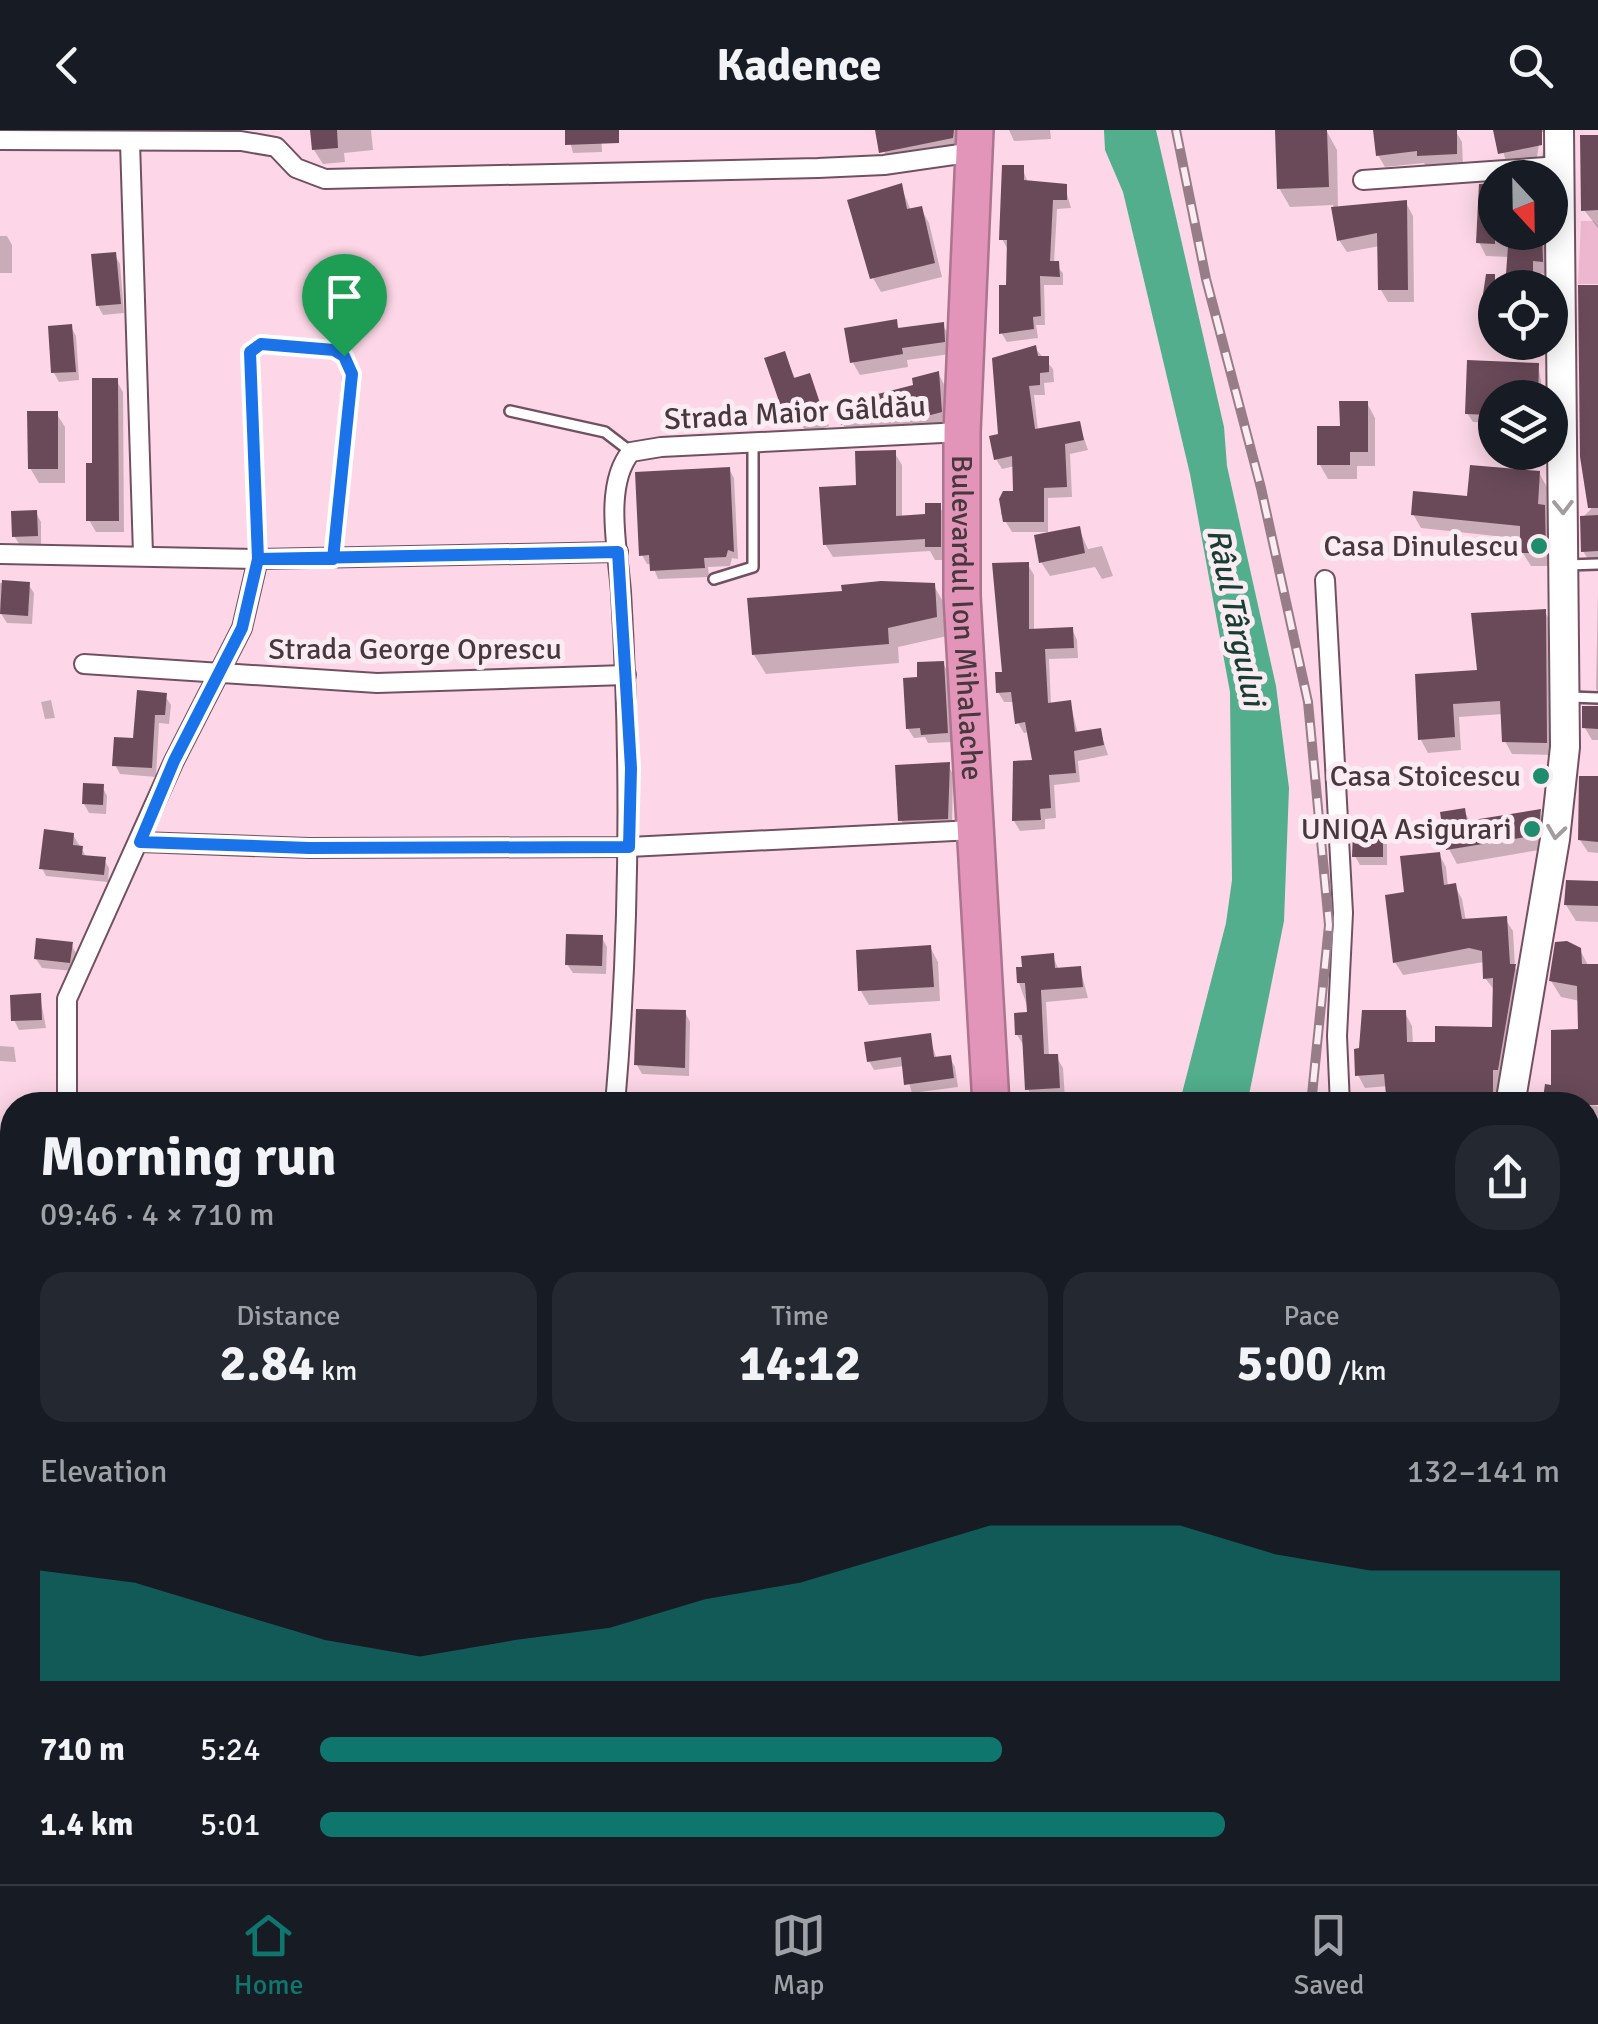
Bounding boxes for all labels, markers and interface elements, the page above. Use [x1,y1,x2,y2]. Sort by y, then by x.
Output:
icon: back [40,38,95,93]
text: Kadence [716,38,882,93]
icon: search [1503,38,1558,93]
north arrow [1478,160,1568,250]
map controls [1478,160,1568,470]
pin [302,254,387,357]
icon: arrive [317,269,372,324]
button: locate [1478,270,1568,360]
button: layers [1478,380,1568,470]
street label: Strada Maior Gâldău [663,388,927,438]
street label: Bulevardul Ion Mihalache [943,455,991,781]
one-way arrow [1552,500,1573,516]
water label: Râul Târgului [1198,525,1275,713]
place label: Casa Dinulescu [1323,528,1519,565]
marker: Casa Dinulescu [1528,535,1550,557]
street label: Strada George Oprescu [268,631,562,668]
place label: Casa Stoicescu [1330,758,1521,795]
marker: Casa Stoicescu [1530,765,1552,787]
place label: UNIQA Asigurari [1301,811,1512,848]
marker: UNIQA Asigurari [1521,818,1543,840]
one-way arrow [1546,824,1567,840]
text: Morning run [40,1123,337,1191]
button: share [1455,1125,1560,1230]
text: 09:46 · 4 × 710 m [40,1195,275,1234]
text: Distance [236,1299,340,1333]
text: Time [771,1299,829,1333]
text: Pace [1283,1299,1340,1333]
text: 2.84 [219,1333,315,1395]
text: 14:12 [739,1333,861,1395]
text: 5:00 [1237,1333,1332,1395]
text: km [315,1354,357,1388]
text: /km [1332,1354,1387,1388]
text: Elevation [40,1452,167,1491]
text: 132–141 m [1407,1452,1560,1491]
text: 710 m [40,1730,125,1769]
text: 5:24 [200,1730,260,1769]
text: 1.4 km [40,1805,133,1844]
text: 5:01 [200,1805,260,1844]
tab: Home [234,1908,304,2002]
tab: Map [771,1908,826,2002]
tab: Saved [1294,1908,1364,2002]

